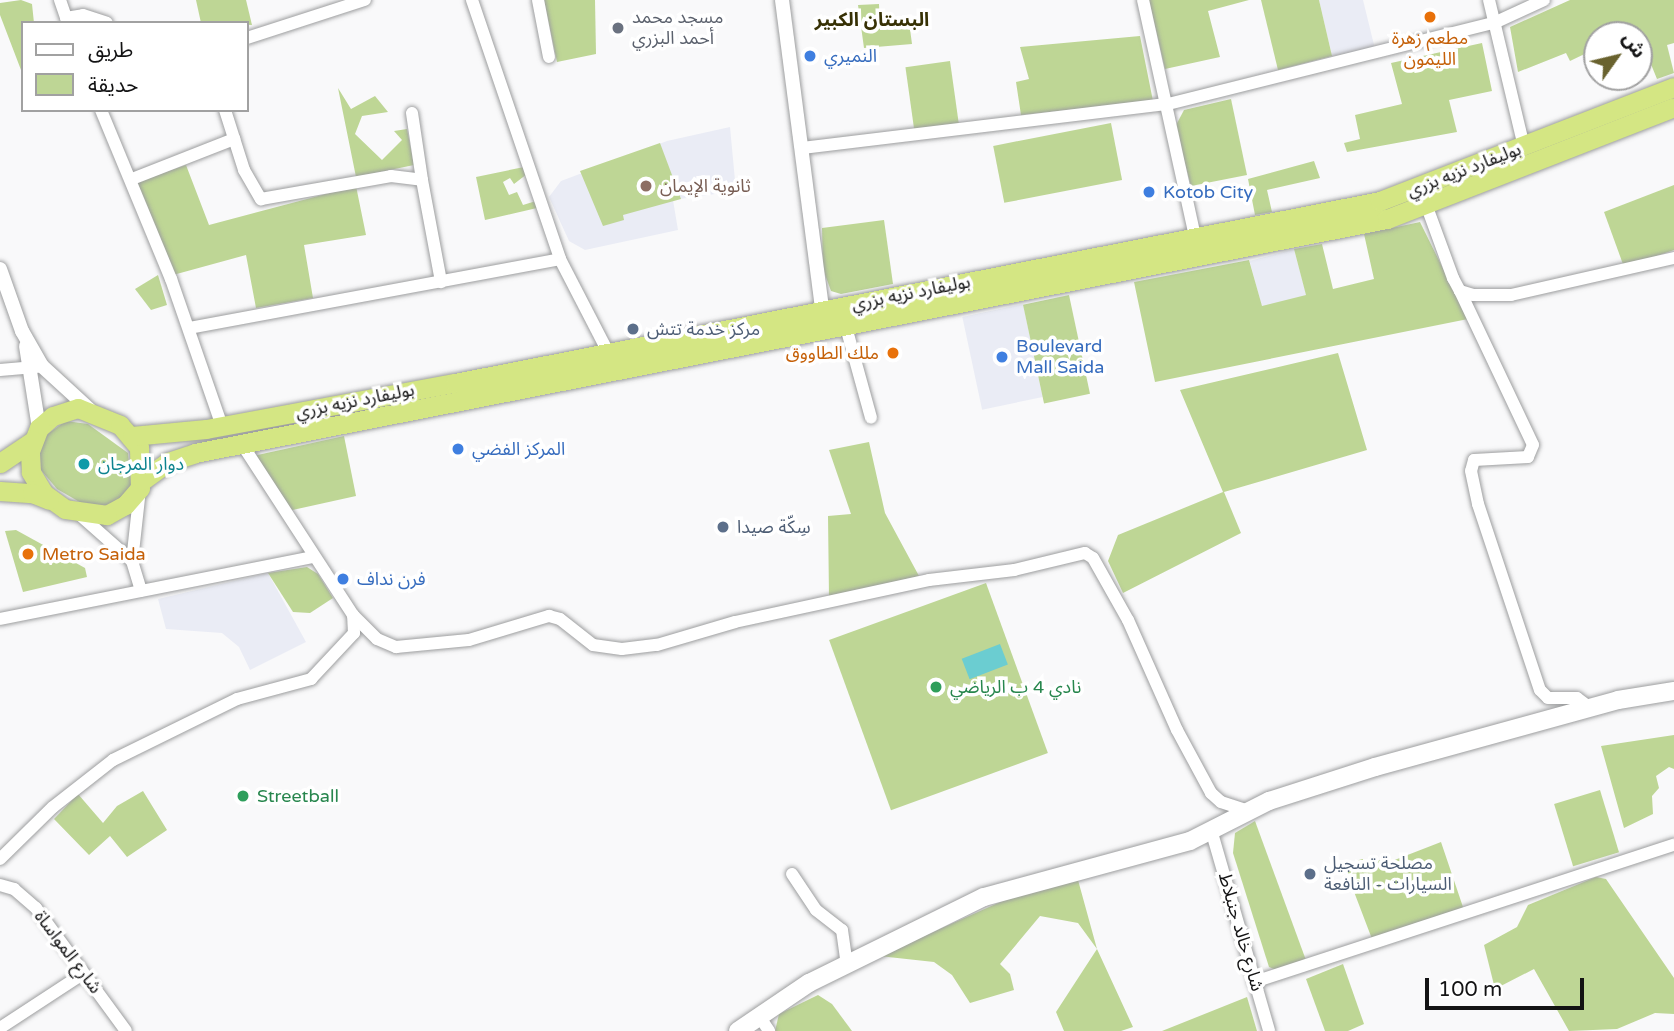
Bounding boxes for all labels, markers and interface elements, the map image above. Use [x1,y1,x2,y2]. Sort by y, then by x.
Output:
place label: مسجد محمد أحمد البزري [632,7,723,50]
marker: مطعم زهرة الليمون [1422,9,1438,25]
district label: البستان الكبير [815,10,929,32]
marker: مسجد محمد أحمد البزري [610,20,626,36]
legend [21,21,248,112]
north arrow [1583,21,1653,91]
place label: مطعم زهرة الليمون [1392,28,1468,70]
text: ش [1617,28,1650,62]
text: طريق [88,38,133,63]
place label: النميري [824,45,877,67]
marker: النميري [802,48,818,64]
text: حديقة [88,73,138,98]
street label: بوليفارد نزيه بزري [1404,138,1524,202]
place label: ثانوية الإيمان [660,175,751,197]
marker: ثانوية الإيمان [638,178,654,194]
place label: Kotob City [1163,181,1253,203]
marker: Kotob City [1141,184,1157,200]
street label: بوليفارد نزيه بزري [850,271,972,315]
place label: مركز خدمة تتش [647,318,760,340]
marker: مركز خدمة تتش [625,321,641,337]
place label: Boulevard Mall Saida [1016,336,1104,378]
place label: ملك الطاووق [786,342,879,364]
marker: ملك الطاووق [885,345,901,361]
marker: Boulevard Mall Saida [994,349,1010,365]
street label: بوليفارد نزيه بزري [294,379,416,423]
place label: المركز الفضي [472,438,565,460]
marker: المركز الفضي [450,441,466,457]
place label: دوار المرجان [98,453,184,475]
marker: دوار المرجان [76,456,92,472]
place label: سِكّة صيدا [737,516,811,538]
marker: سِكّة صيدا [715,519,731,535]
place label: Metro Saida [42,543,146,565]
marker: Metro Saida [20,546,36,562]
place label: فرن نداف [357,568,426,590]
marker: فرن نداف [335,571,351,587]
place label: نادي 4 ب الرياضي [950,676,1081,698]
marker: نادي 4 ب الرياضي [928,679,944,695]
place label: Streetball [257,785,339,807]
marker: Streetball [235,788,251,804]
place label: مصلحة تسجيل السيارات - النافعة [1324,853,1452,896]
marker: مصلحة تسجيل السيارات - النافعة [1302,866,1318,882]
street label: شارع خالد جنبلاط [1214,870,1268,994]
street label: شارع المواساة [30,906,106,998]
scale bar [1429,964,1588,1008]
text: 100 m [1438,977,1502,1002]

